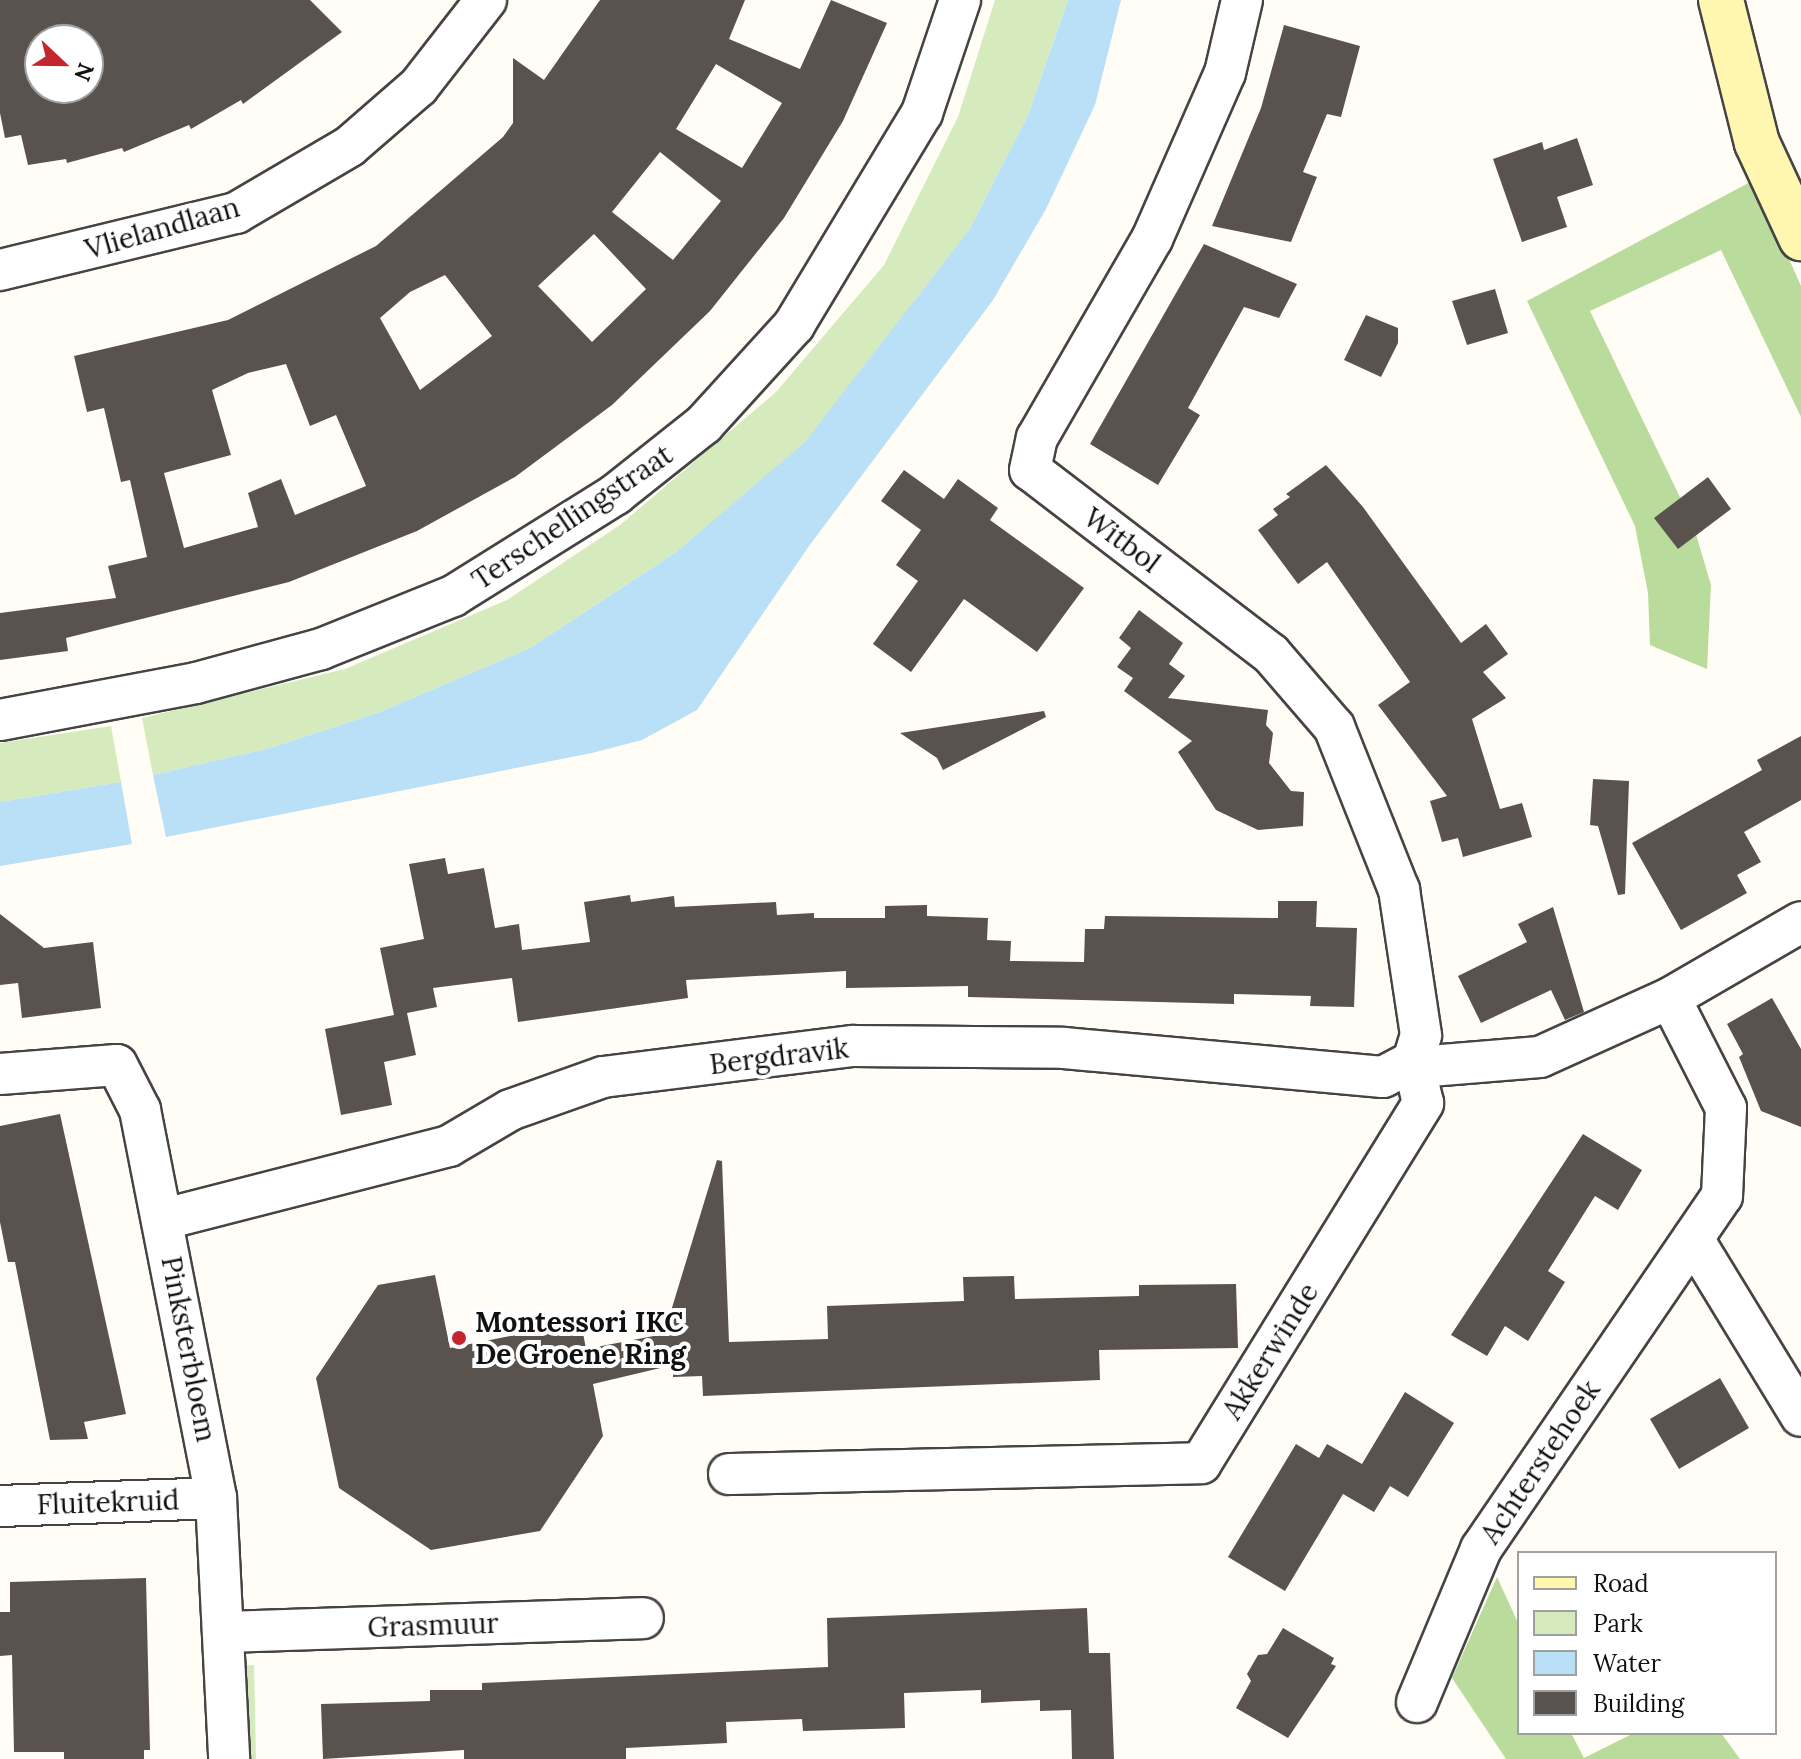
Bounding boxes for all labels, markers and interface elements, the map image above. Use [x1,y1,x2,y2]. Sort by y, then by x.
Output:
north arrow [24,24,104,104]
text: N [68,59,101,85]
street label: Vlielandlaan [81,190,243,266]
street label: Terschellingstraat [465,438,679,596]
street label: Witbol [1077,500,1167,580]
street label: Bergdravik [708,1031,850,1081]
street label: Pinksterbloem [155,1253,223,1445]
street label: Akkerwinde [1215,1277,1325,1425]
place label: Montessori IKC De Groene Ring [475,1305,686,1371]
marker: Montessori IKC De Groene Ring [450,1329,468,1347]
street label: Achterstehoek [1473,1374,1607,1550]
street label: Fluitekruid [36,1483,180,1521]
legend [1517,1551,1777,1735]
text: Road [1593,1568,1649,1599]
street label: Grasmuur [367,1606,499,1644]
text: Park [1593,1608,1643,1639]
text: Water [1593,1648,1661,1679]
text: Building [1593,1688,1684,1719]

